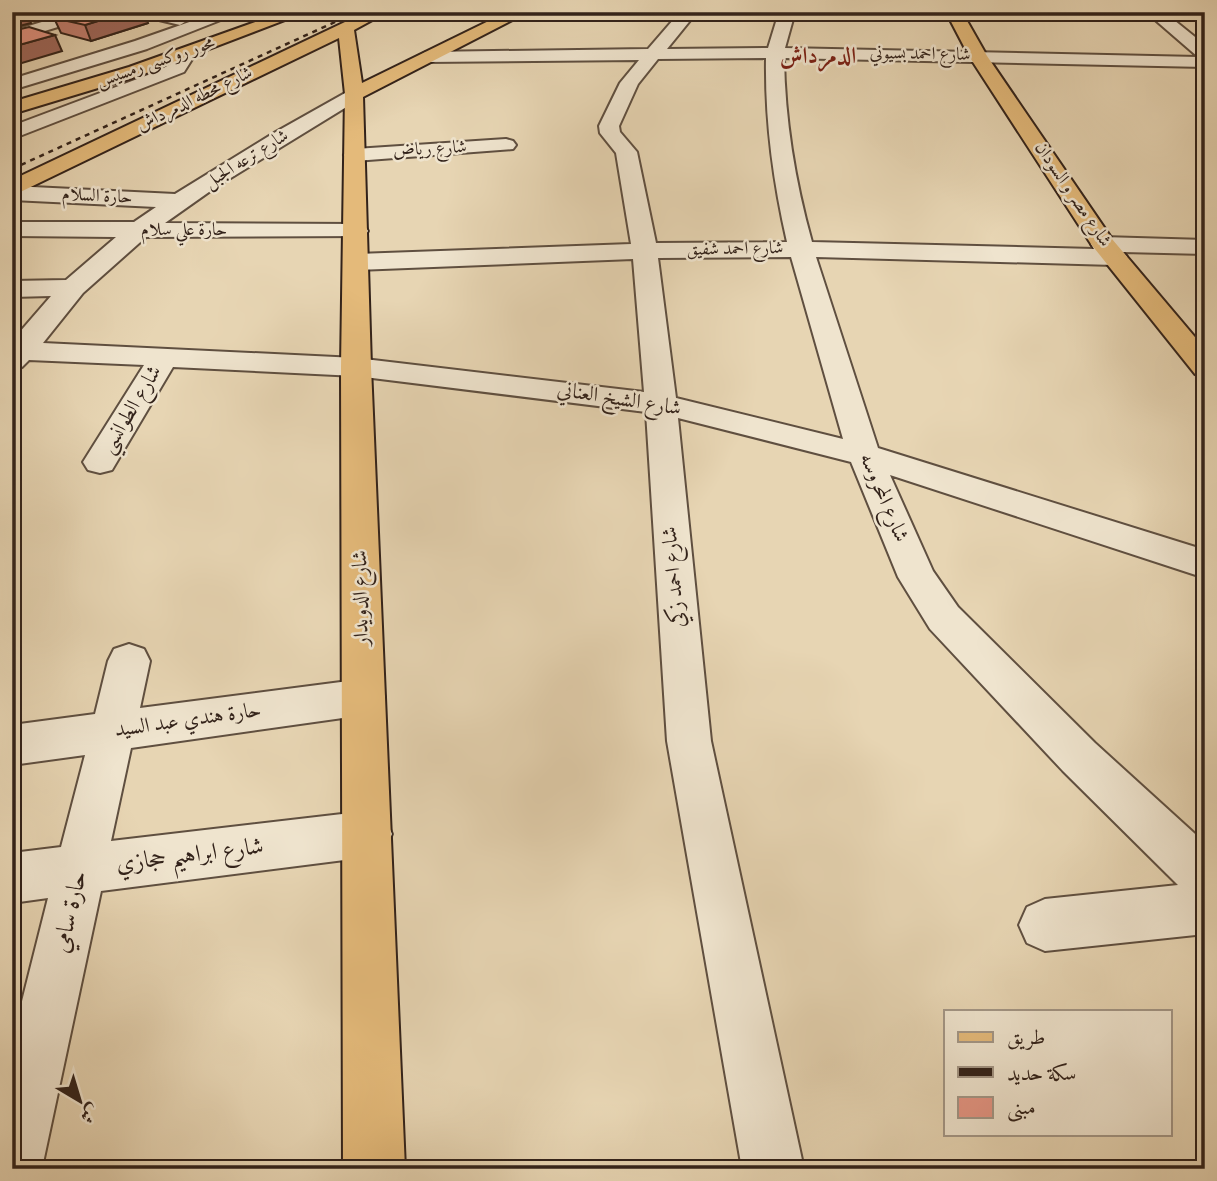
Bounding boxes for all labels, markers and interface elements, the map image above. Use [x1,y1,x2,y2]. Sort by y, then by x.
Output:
street label: محور روكسى رمسيس [93,31,219,95]
district label: الدمرداش [780,41,856,74]
street label: شارع احمد بسيوني [869,41,971,69]
street label: شارع محطه الدمرداش [133,61,257,139]
street label: شارع ترعه الجبل [200,124,294,196]
street label: شارع رياض [392,135,468,165]
street label: شارع مصر و السودان [1027,137,1117,253]
street label: حارة السلام [61,182,133,213]
street label: حارة علي سلام [141,218,227,246]
street label: شارع احمد شفيق [686,236,784,264]
street label: شارع الطوانسي [94,360,173,462]
street label: شارع الشيخ العناني [554,375,683,427]
street label: شارع المحروسه [850,449,915,548]
street label: شارع احمد زكي [656,525,695,629]
street label: شارع الدويدار [346,550,379,648]
street label: حارة هندي عبد السيد [113,696,263,746]
street label: شارع ابراهيم حجازي [114,830,266,887]
street label: حارة سامي [45,868,97,956]
legend [944,1010,1172,1136]
text: طريق [1007,1024,1045,1054]
text: سكة حديد [1007,1060,1076,1090]
north arrow [46,1066,116,1136]
text: مبنى [1007,1094,1036,1124]
text: ش [73,1096,105,1129]

